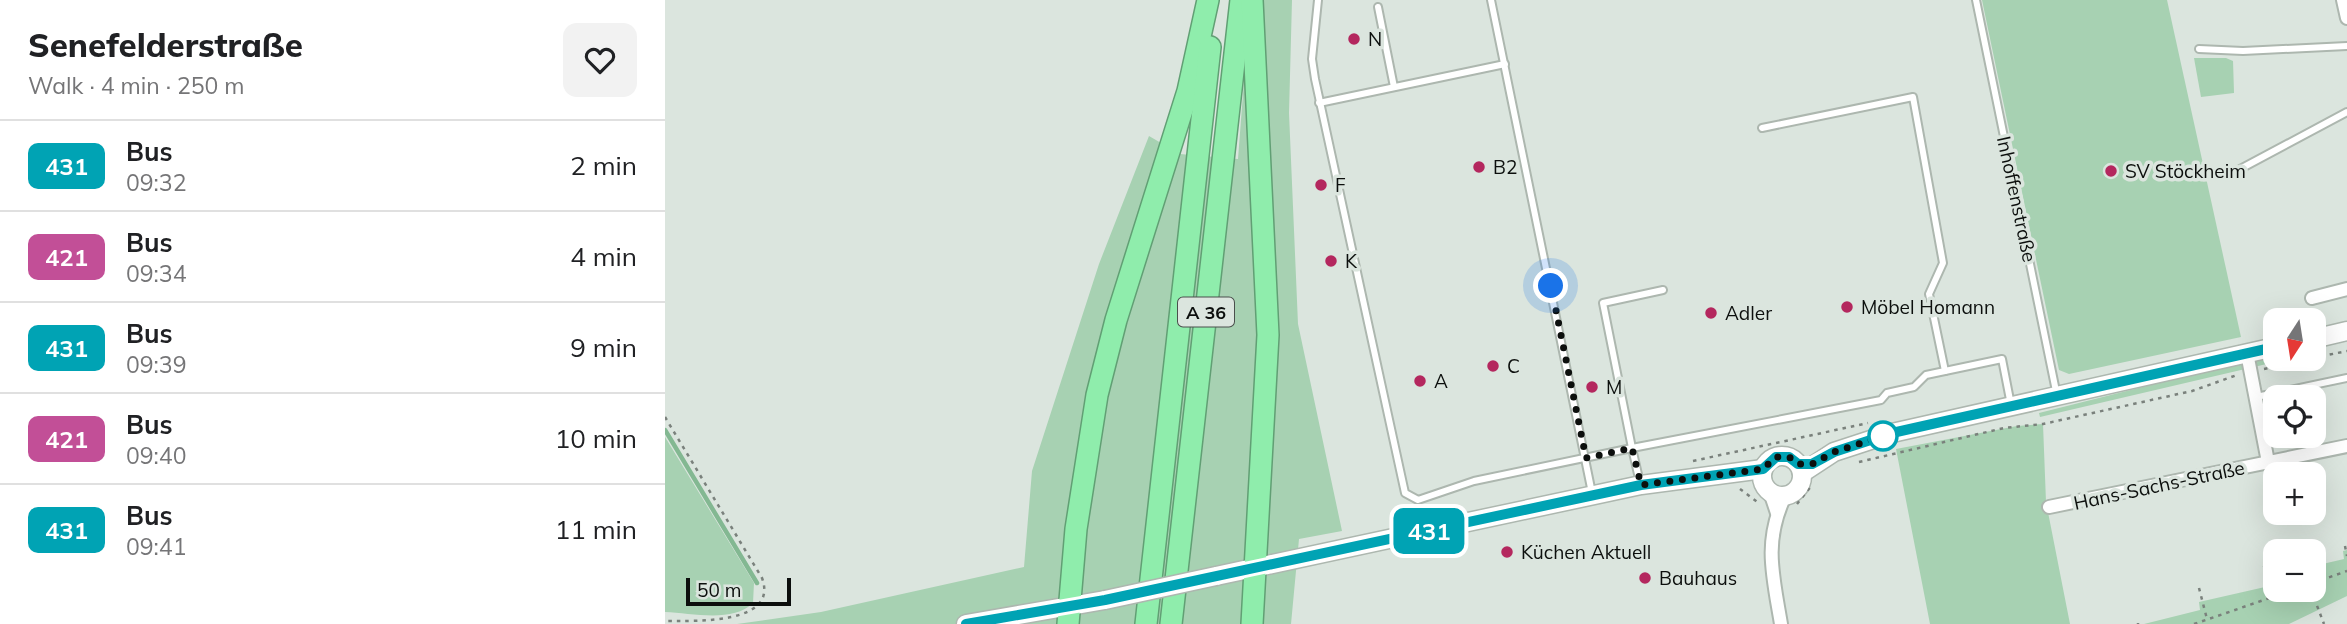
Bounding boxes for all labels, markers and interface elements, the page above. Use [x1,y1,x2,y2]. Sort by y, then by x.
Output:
button: heart [563,23,637,97]
text: Senefelderstraße [28,24,303,65]
place label: N [1368,27,1382,51]
marker: N [1346,31,1362,47]
text: Walk · 4 min · 250 m [28,71,245,100]
street label: Inhoffenstraße [1992,134,2042,264]
text: Bus [126,135,172,168]
text: 2 min [570,149,637,182]
text: 431 [45,151,88,181]
place label: B2 [1493,155,1517,179]
marker: B2 [1471,159,1487,175]
place label: SV Stöckheim [2125,159,2246,183]
marker: SV Stöckheim [2103,163,2119,179]
text: 09:32 [126,168,186,197]
place label: F [1335,173,1346,197]
marker: F [1313,177,1329,193]
text: Bus [126,226,172,259]
text: 4 min [570,240,637,273]
text: 421 [45,242,88,272]
place label: K [1345,249,1358,273]
marker: K [1323,253,1339,269]
text: 09:34 [126,259,186,288]
your location [1533,268,1568,303]
place label: Möbel Homann [1861,295,1995,319]
road number: A 36 [1178,298,1234,326]
marker: Möbel Homann [1839,299,1855,315]
place label: Adler [1725,301,1772,325]
marker: Adler [1703,305,1719,321]
north arrow [2263,308,2326,371]
map controls [2263,308,2326,602]
text: Bus [126,317,172,350]
text: 9 min [570,331,637,364]
text: 431 [45,333,88,363]
text: 09:39 [126,350,186,379]
place label: C [1507,354,1520,378]
marker: C [1485,358,1501,374]
place label: A [1434,369,1448,393]
marker: A [1412,373,1428,389]
place label: M [1606,375,1622,399]
marker: M [1584,379,1600,395]
button: locate [2263,385,2326,448]
text: Bus [126,408,172,441]
unlabelled marker [1868,421,1898,451]
text: 10 min [555,422,637,455]
text: 421 [45,424,88,454]
text: 09:40 [126,441,186,470]
street label: Hans-Sachs-Straße [2071,455,2247,515]
button: + [2263,462,2326,525]
text: Bus [126,499,172,532]
line badge: 431 [1389,508,1469,554]
text: 11 min [555,513,637,546]
text: 431 [45,515,88,545]
text: 431 [1407,516,1451,546]
text: 09:41 [126,532,186,561]
button: − [2263,539,2326,602]
place label: Küchen Aktuell [1521,540,1651,564]
marker: Küchen Aktuell [1499,544,1515,560]
place label: Bauhaus [1659,566,1737,590]
marker: Bauhaus [1637,570,1653,586]
scale bar [686,575,791,607]
text: 50 m [697,578,741,602]

